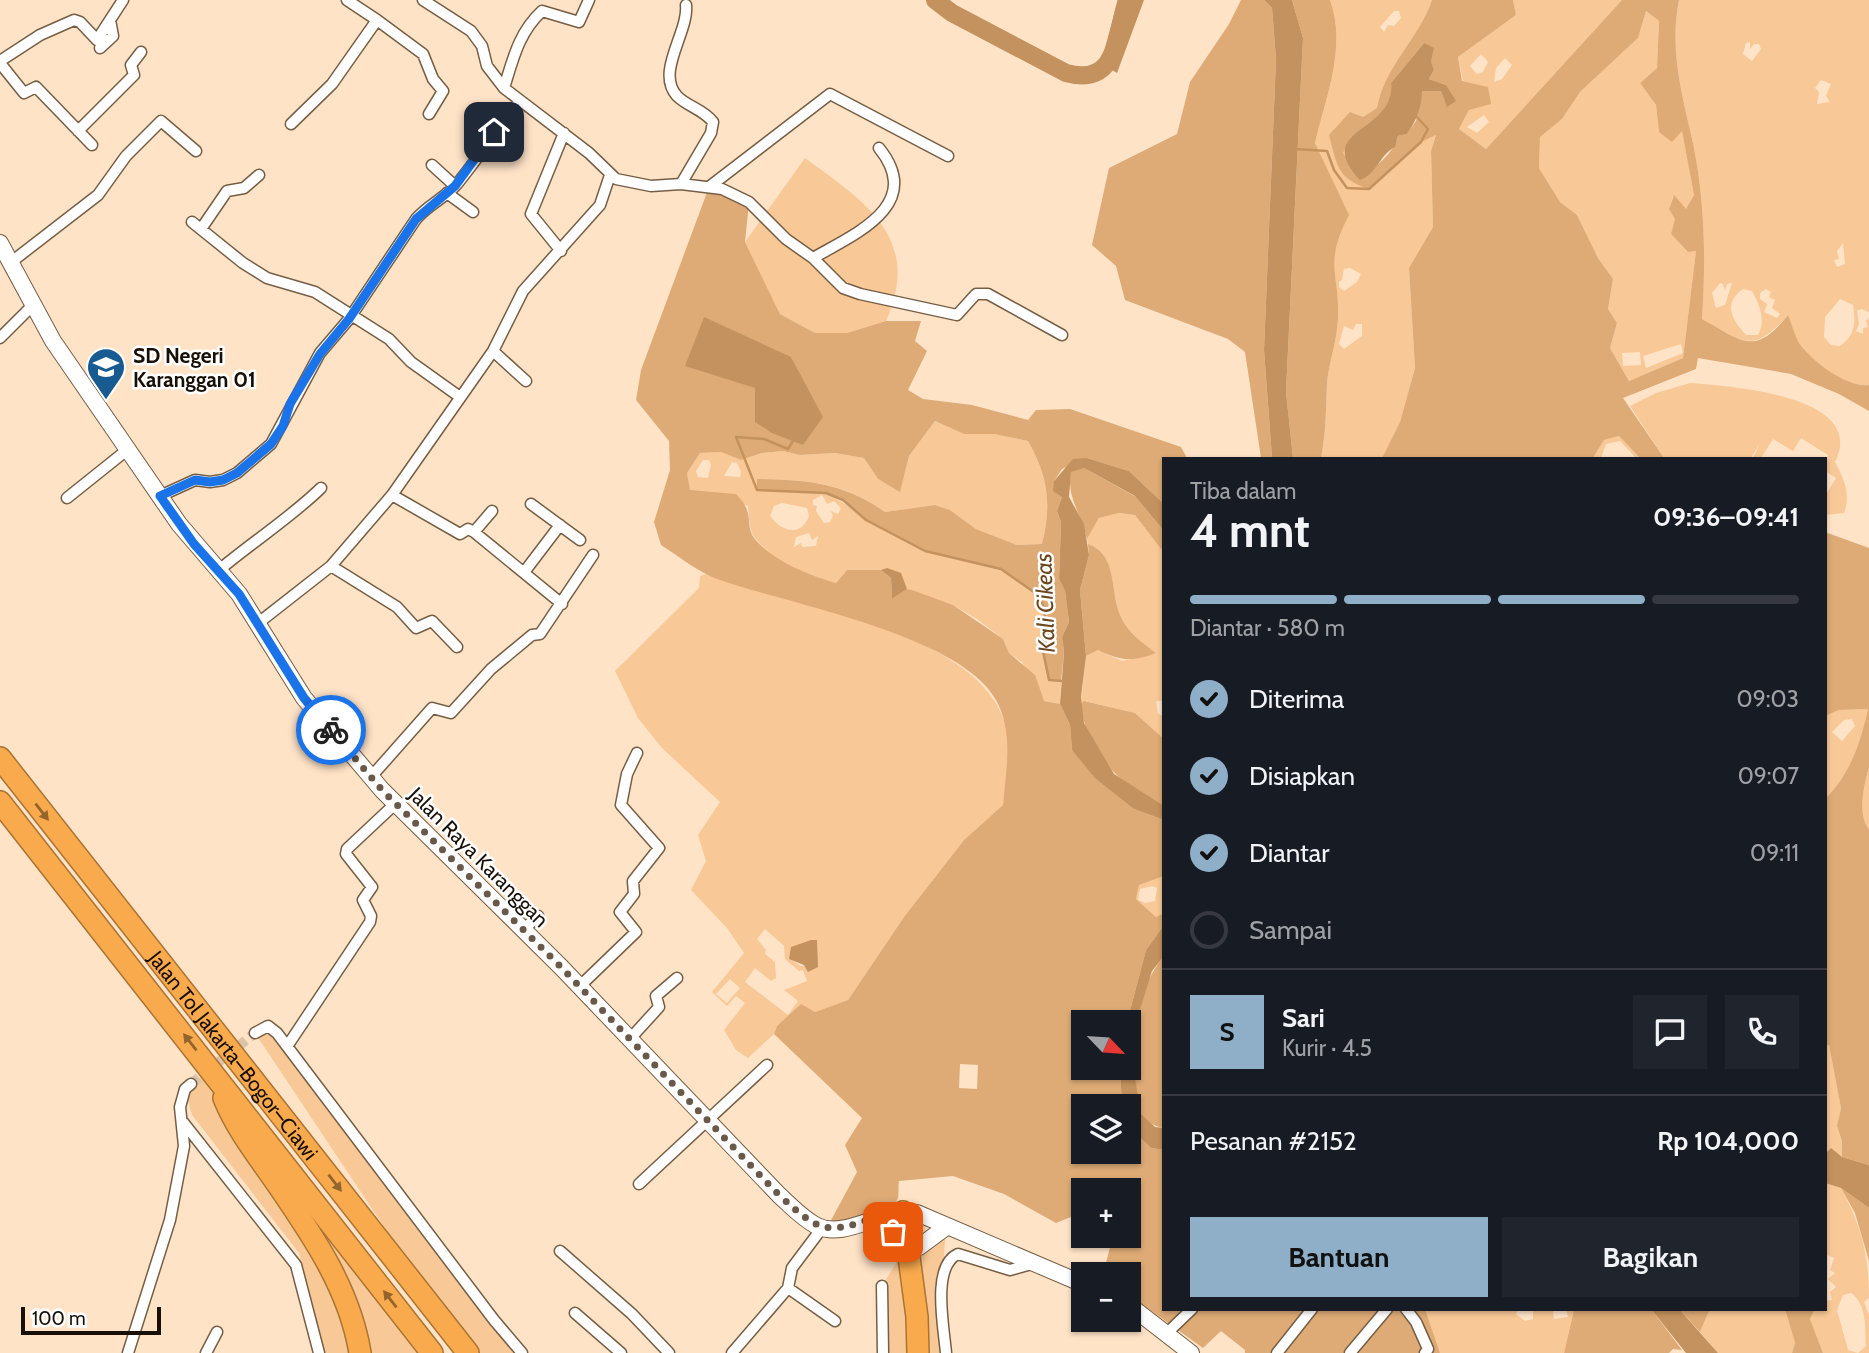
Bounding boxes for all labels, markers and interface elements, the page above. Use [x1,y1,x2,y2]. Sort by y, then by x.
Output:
pin [464,102,524,162]
icon: home [475,113,513,151]
place label: SD Negeri Karanggan 01 [133,343,256,392]
school or university icon: SD Negeri Karanggan 01 [85,346,127,401]
text: Tiba dalam [1190,477,1296,505]
text: 09:36–09:41 [1653,501,1799,533]
text: 4 mnt [1190,503,1310,559]
water label: Kali Cikeas [1029,553,1061,653]
text: Diantar · 580 m [1190,614,1345,642]
icon: check [1190,680,1228,718]
text: Diterima [1249,683,1344,715]
text: 09:03 [1737,685,1799,713]
courier [296,695,366,765]
icon: bike [312,711,350,749]
icon: check [1190,757,1228,795]
text: Disiapkan [1249,760,1355,792]
text: 09:07 [1738,762,1799,790]
street label: Jalan Raya Karanggan [403,781,554,932]
one-way arrow [35,803,49,821]
icon: check [1190,834,1228,872]
text: Diantar [1249,837,1330,869]
text: 09:11 [1750,839,1799,867]
text: Sampai [1249,914,1332,946]
street label: Jalan Tol Jakarta–Bogor–Ciawi [143,945,324,1165]
button: chat [1633,995,1707,1069]
button: phone [1725,995,1799,1069]
text: Sari [1282,1002,1325,1034]
north arrow [1071,1010,1141,1080]
map controls [1071,1010,1141,1332]
text: S [1219,1016,1235,1048]
one-way arrow [182,1034,197,1052]
text: Kurir · 4.5 [1282,1034,1372,1062]
button: layers [1071,1094,1141,1164]
text: Pesanan #2152 [1190,1125,1357,1157]
text: Rp 104,000 [1657,1125,1799,1157]
one-way arrow [327,1174,341,1192]
button: + [1071,1178,1141,1248]
pin [863,1202,923,1262]
icon: bag [874,1213,912,1251]
button: Bantuan [1190,1217,1488,1297]
button: Bagikan [1502,1217,1799,1297]
button: − [1071,1262,1141,1332]
one-way arrow [383,1290,397,1308]
scale bar [21,1304,161,1336]
text: 100 m [32,1307,86,1330]

